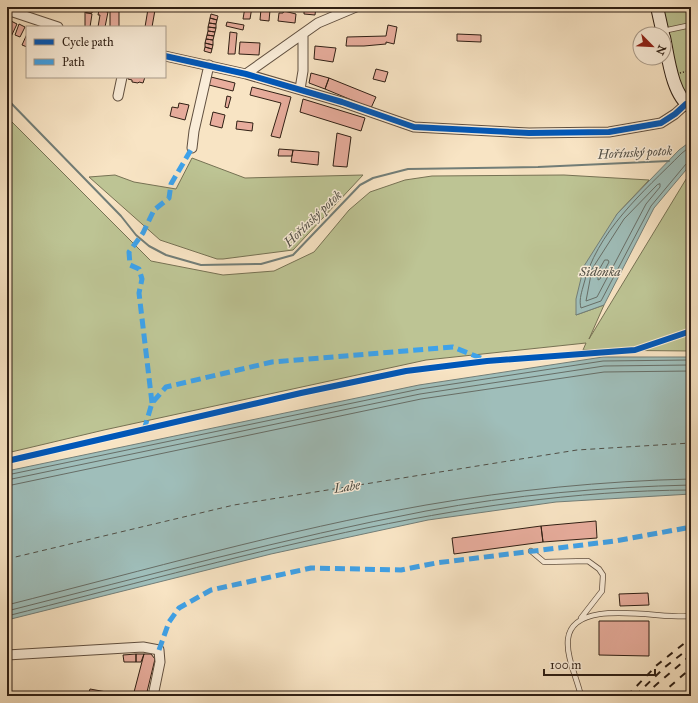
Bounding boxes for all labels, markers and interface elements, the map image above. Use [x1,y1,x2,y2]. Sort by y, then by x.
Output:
legend [26,26,166,78]
north arrow [632,26,672,66]
text: Cycle path [62,35,114,49]
text: N [653,43,669,57]
text: Path [62,55,85,69]
water label: Hořínský potok [596,143,673,163]
water label: Hořínský potok [280,187,346,251]
water label: Sidonka [578,264,621,280]
water label: Labe [332,477,362,497]
scale bar [544,651,655,677]
text: 100 m [550,658,581,672]

